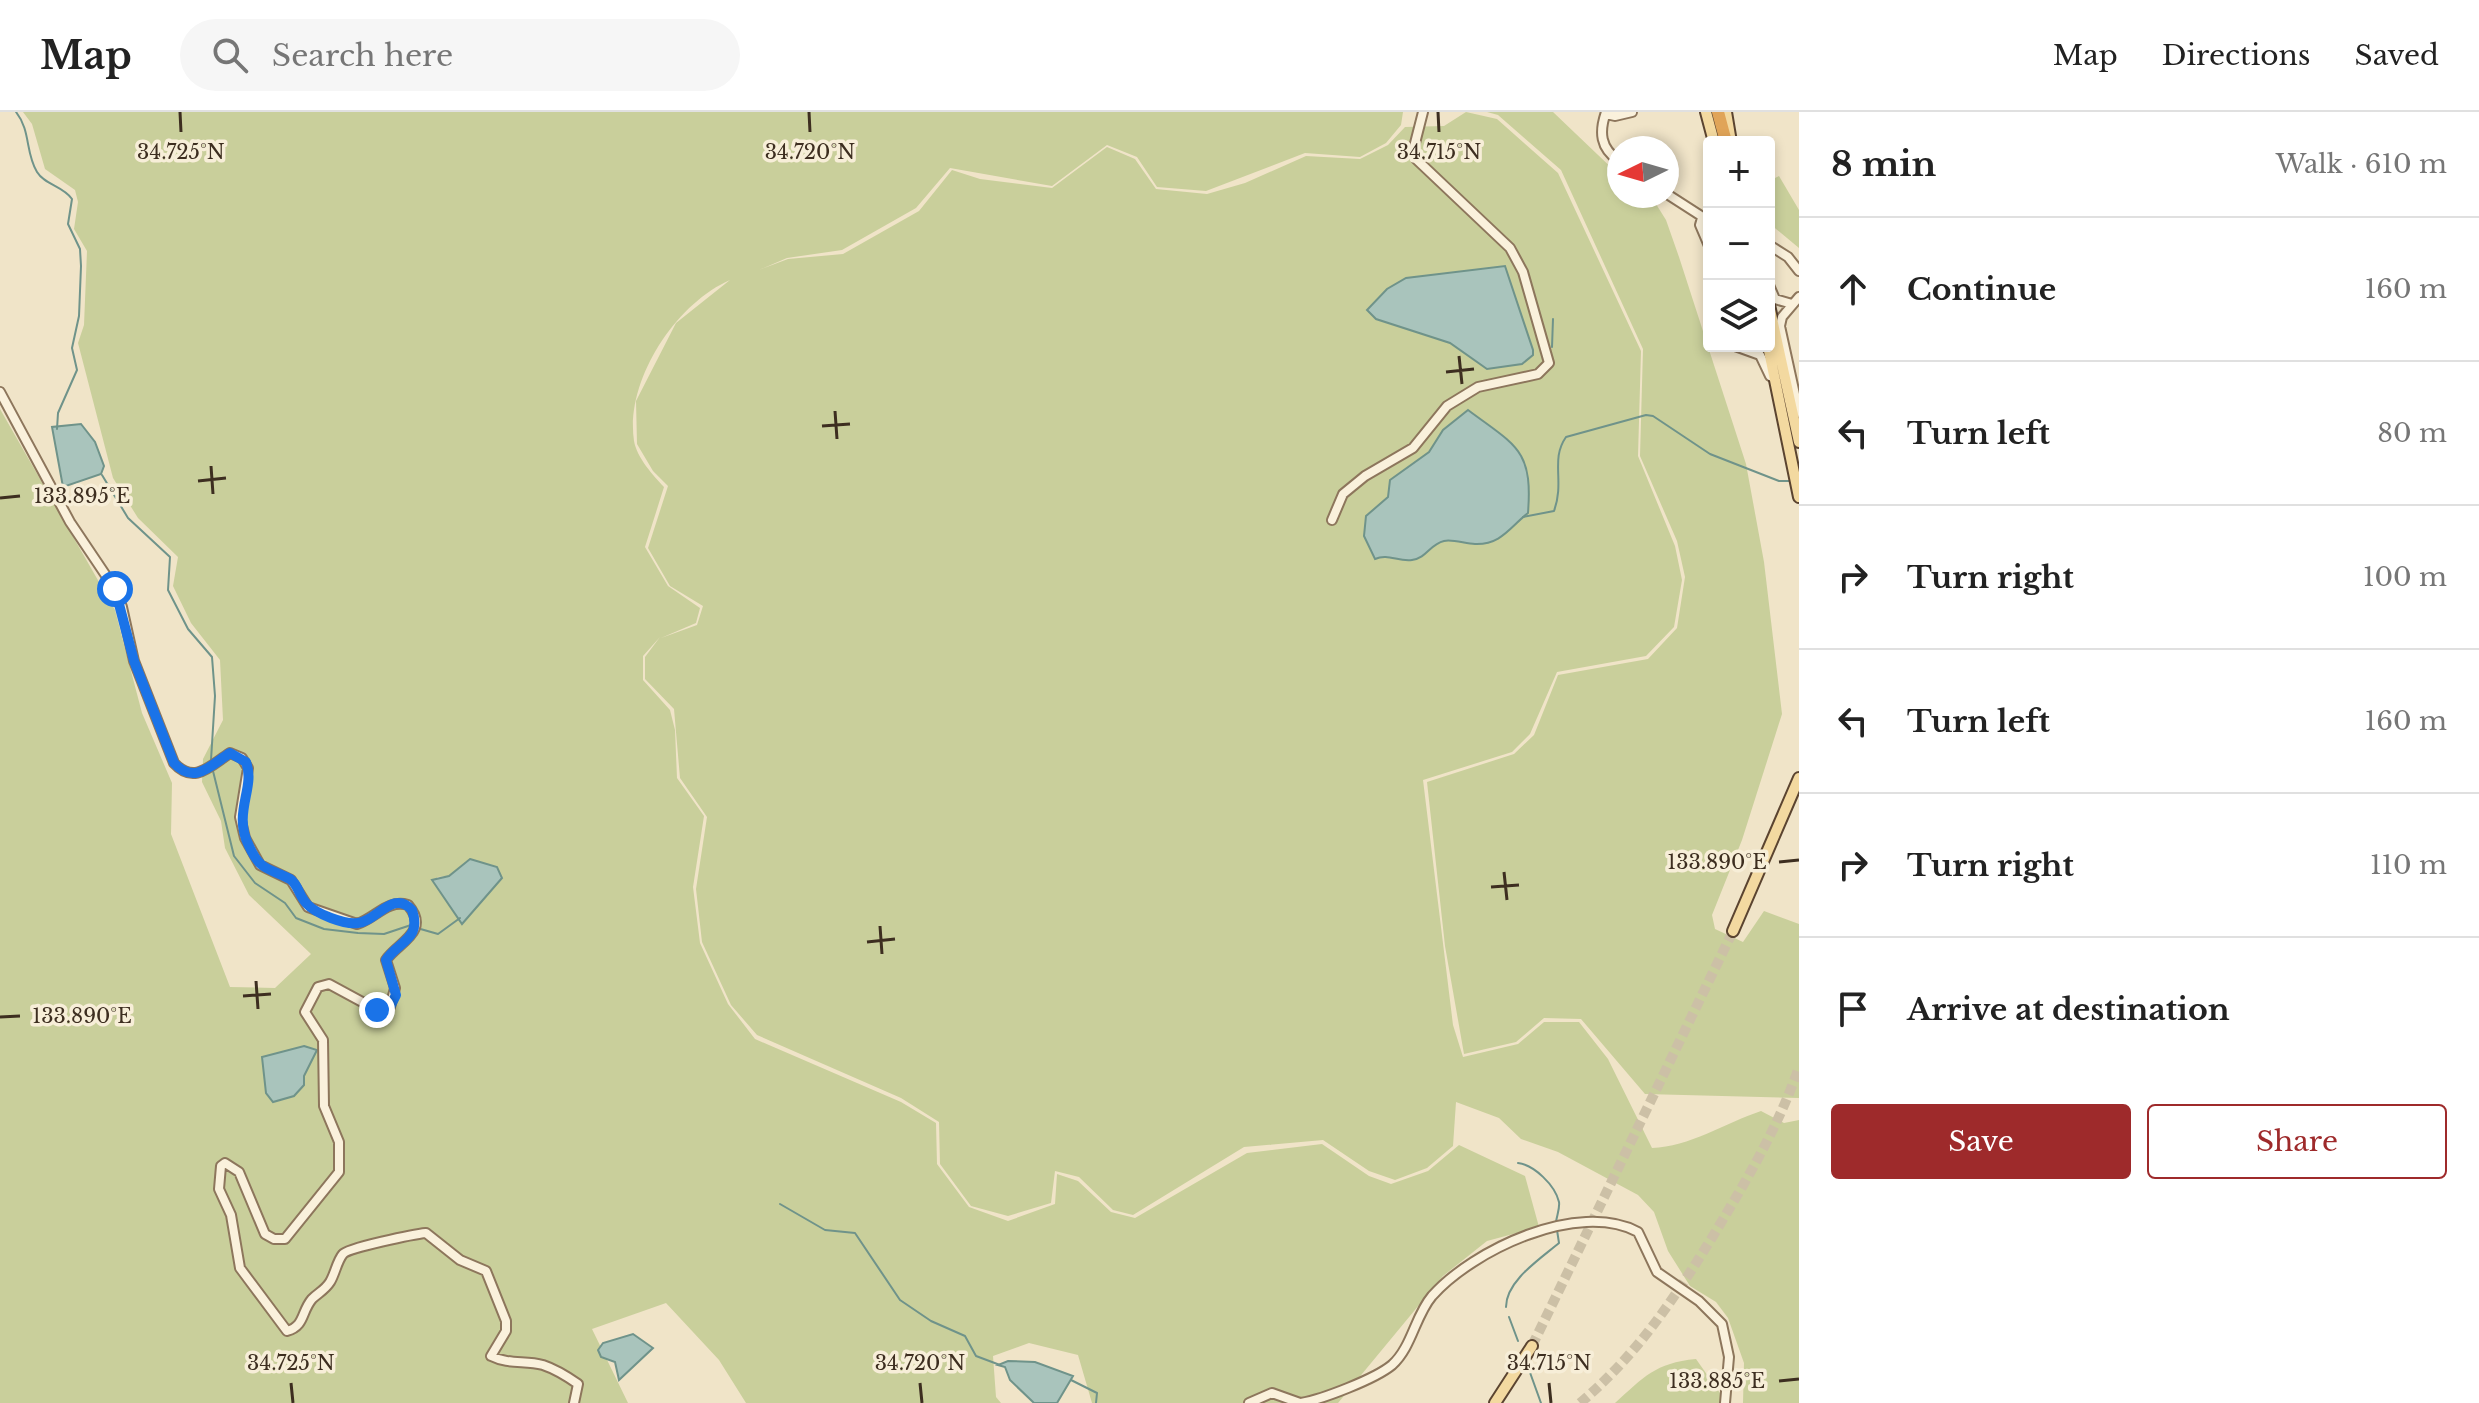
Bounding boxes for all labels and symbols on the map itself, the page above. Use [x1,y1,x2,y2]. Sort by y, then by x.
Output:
north arrow [1607,136,1679,208]
text: 34.725°N [137,140,225,164]
text: 34.720°N [765,140,855,164]
text: 34.715°N [1397,140,1481,164]
text: 133.895°E [34,484,130,508]
route start [97,571,133,607]
text: 133.890°E [1667,850,1767,874]
route end [359,992,395,1028]
text: 133.890°E [32,1004,132,1028]
text: 34.725°N [247,1351,335,1375]
text: 34.720°N [875,1351,965,1375]
text: 34.715°N [1507,1351,1591,1375]
text: 133.885°E [1669,1369,1765,1393]

